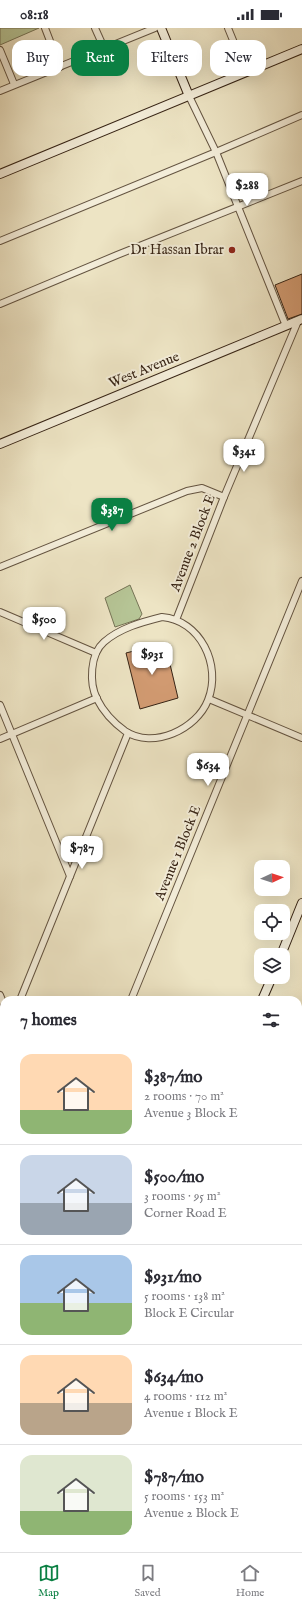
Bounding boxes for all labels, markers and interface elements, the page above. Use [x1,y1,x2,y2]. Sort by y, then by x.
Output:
text: 08:18 [20,5,49,24]
chip: Buy [12,40,63,76]
chip: Rent [71,40,129,76]
chip: Filters [137,40,202,76]
chip: New [210,40,266,76]
pin: $288 [223,173,271,207]
text: $288 [235,177,259,194]
place label: Dr Hassan Ibrar [130,241,224,259]
marker: Dr Hassan Ibrar [227,245,237,255]
street label: West Avenue [106,347,183,392]
pin: $341 [220,439,268,473]
text: $341 [232,443,256,460]
street label: Avenue 2 Block E [166,492,220,595]
pin: $387 [88,498,136,532]
text: $387 [100,502,124,519]
pin: $500 [20,607,68,641]
text: $500 [32,611,56,628]
pin: $931 [128,642,176,676]
text: $931 [141,646,163,663]
pin: $634 [184,753,232,787]
text: $634 [196,757,220,774]
street label: Avenue 1 Block E [150,803,205,904]
pin: $787 [58,836,106,870]
text: $787 [70,840,94,857]
north arrow [254,860,290,896]
map controls [254,860,290,984]
button: locate [254,904,290,940]
button: layers [254,948,290,984]
icon: filters [260,1009,282,1031]
text: 7 homes [20,1010,77,1031]
text: $387/mo [144,1067,202,1088]
icon: home [52,1070,100,1118]
text: 2 rooms · 70 m² [144,1088,224,1105]
text: Avenue 3 Block E [144,1105,238,1122]
text: $500/mo [144,1167,204,1188]
icon: home [52,1171,100,1219]
text: 3 rooms · 95 m² [144,1188,221,1205]
text: Corner Road E [144,1205,227,1222]
text: $931/mo [144,1267,202,1288]
icon: home [52,1271,100,1319]
text: 5 rooms · 138 m² [144,1288,225,1305]
text: Block E Circular [144,1305,234,1322]
text: $634/mo [144,1367,203,1388]
icon: home [52,1371,100,1419]
text: 4 rooms · 112 m² [144,1388,227,1405]
text: Avenue 1 Block E [144,1405,238,1422]
text: $787/mo [144,1467,204,1488]
icon: home [52,1471,100,1519]
text: 5 rooms · 153 m² [144,1488,224,1505]
text: Avenue 2 Block E [144,1505,239,1522]
tab: Map [38,1562,60,1600]
tab: Saved [135,1562,161,1600]
tab: Home [236,1562,264,1600]

